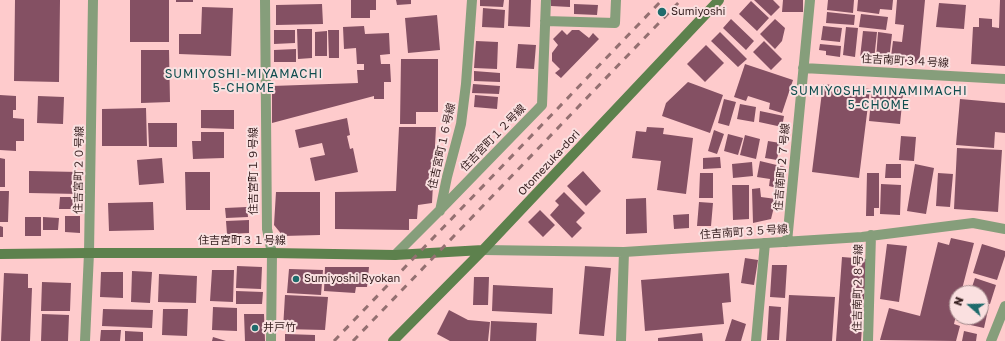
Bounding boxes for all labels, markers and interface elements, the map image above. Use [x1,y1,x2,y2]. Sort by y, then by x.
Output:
place label: Sumiyoshi [671,5,725,19]
marker: Sumiyoshi [656,6,668,18]
street label: 住吉南町３４号線 [861,52,949,70]
district label: SUMIYOSHI-MIYAMACHI 5-CHOME [165,67,323,95]
district label: SUMIYOSHI-MINAMIMACHI 5-CHOME [790,84,968,112]
street label: 住吉宮町１６号線 [426,102,458,190]
street label: 住吉宮町１２号線 [458,102,528,174]
street label: 住吉南町２７号線 [772,123,792,211]
street label: 住吉宮町２０号線 [72,126,86,214]
street label: 住吉宮町１９号線 [247,127,261,215]
street label: Otomezuka-dori [515,128,583,198]
street label: 住吉南町３５号線 [700,222,788,242]
street label: 住吉宮町３１号線 [198,234,286,248]
street label: 住吉南町２８号線 [851,244,865,332]
place label: Sumiyoshi Ryokan [304,272,400,286]
marker: Sumiyoshi Ryokan [291,274,301,284]
north arrow [949,285,989,325]
text: N [951,295,966,307]
place label: 井戸竹 [263,321,296,335]
marker: 井戸竹 [250,323,260,333]

